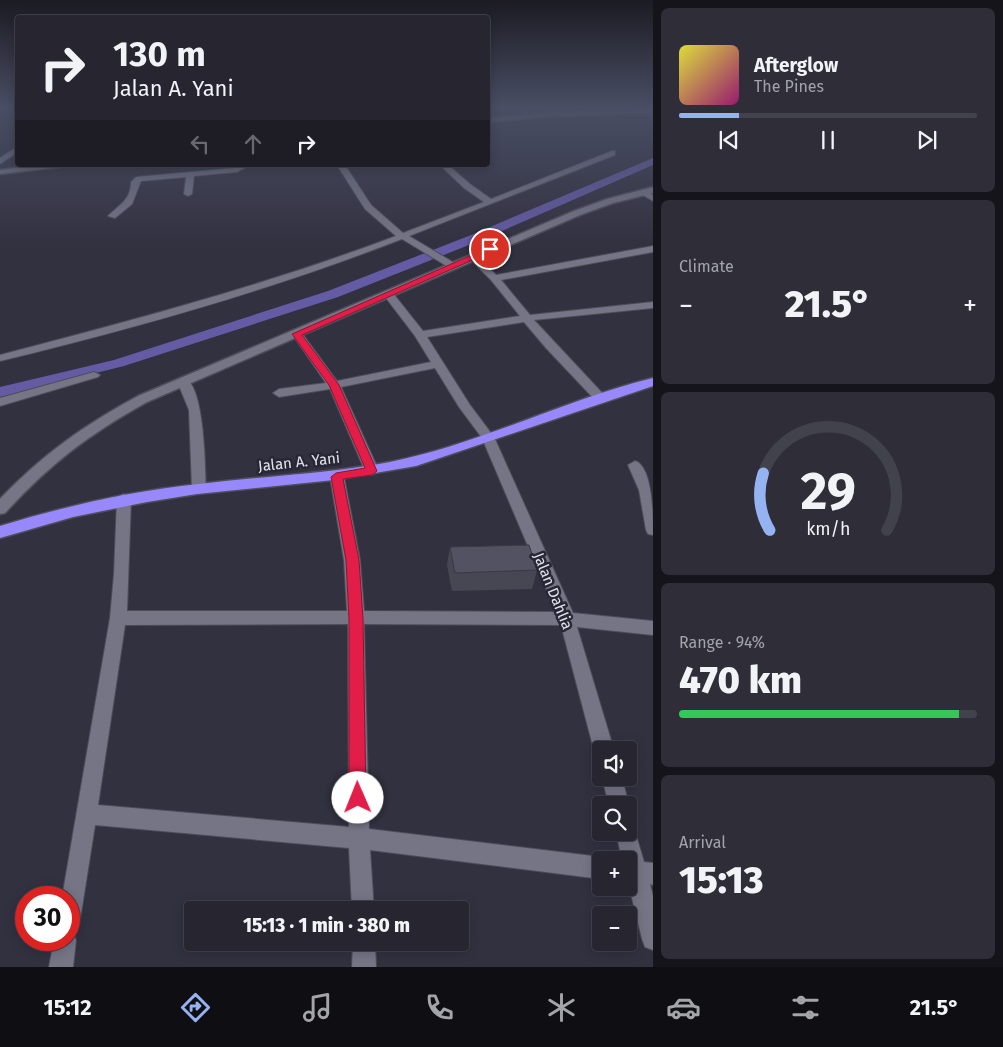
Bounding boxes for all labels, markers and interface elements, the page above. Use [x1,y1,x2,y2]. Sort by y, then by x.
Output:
text: 130 m [113,33,206,75]
icon: right [30,35,95,100]
text: Afterglow [754,54,838,77]
text: Jalan A. Yani [113,75,234,102]
text: The Pines [754,77,824,96]
icon: previous [715,126,743,154]
icon: pause [814,126,842,154]
icon: next [913,126,941,154]
icon: left [186,130,214,158]
icon: ahead [239,130,267,158]
icon: right [292,130,320,158]
pin [469,228,511,270]
icon: arrive [476,235,504,263]
text: Climate [679,257,734,276]
text: 21.5° [785,281,871,327]
text: − [679,289,693,322]
text: + [963,289,977,322]
street label: Jalan A. Yani [257,449,341,475]
text: 29 [800,460,856,523]
text: km/h [806,518,850,540]
street label: Jalan Dahlia [529,550,577,632]
text: Range · 94% [679,633,765,652]
text: 470 km [679,657,802,703]
map controls [592,741,637,951]
button: sound [592,741,637,786]
position arrow [331,771,383,823]
button: search [592,796,637,841]
text: Arrival [679,833,726,852]
button: + [592,851,637,896]
text: 15:13 [679,857,764,903]
speed limit sign: 30 [15,886,80,951]
button: − [592,906,637,951]
text: 15:13 · 1 min · 380 m [243,914,410,937]
icon: directions [178,990,213,1025]
icon: music [300,990,335,1025]
icon: phone [422,990,457,1025]
icon: climate [544,990,579,1025]
icon: car [666,990,701,1025]
icon: filters [788,990,823,1025]
text: 15:12 [43,994,92,1021]
text: 21.5° [910,994,959,1021]

